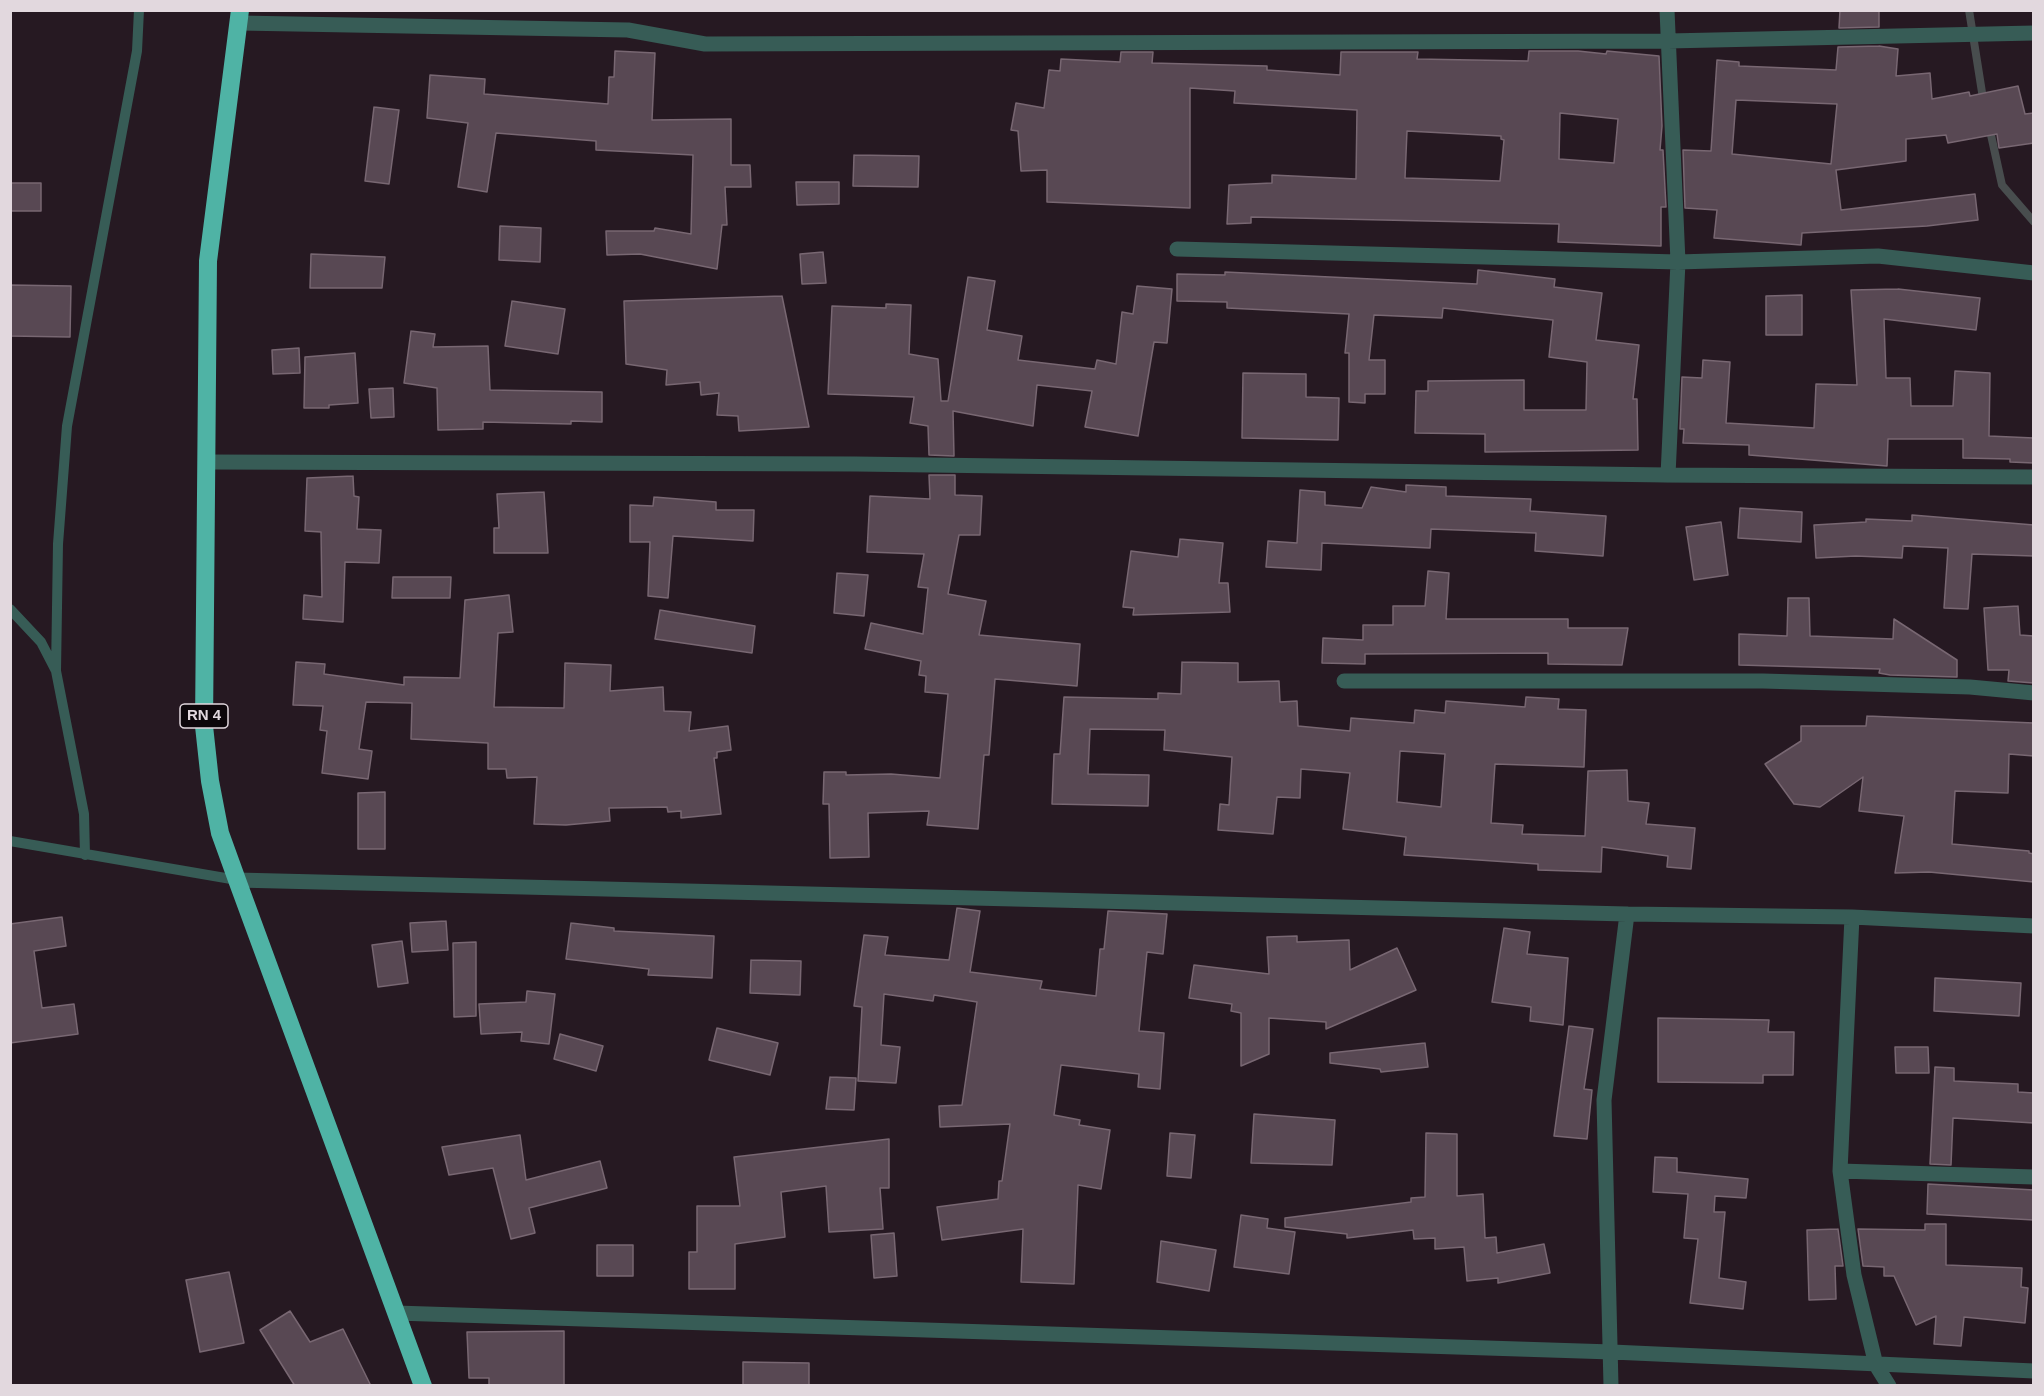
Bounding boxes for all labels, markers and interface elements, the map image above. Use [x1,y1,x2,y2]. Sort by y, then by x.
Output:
road number: RN 4 [180,704,228,728]

